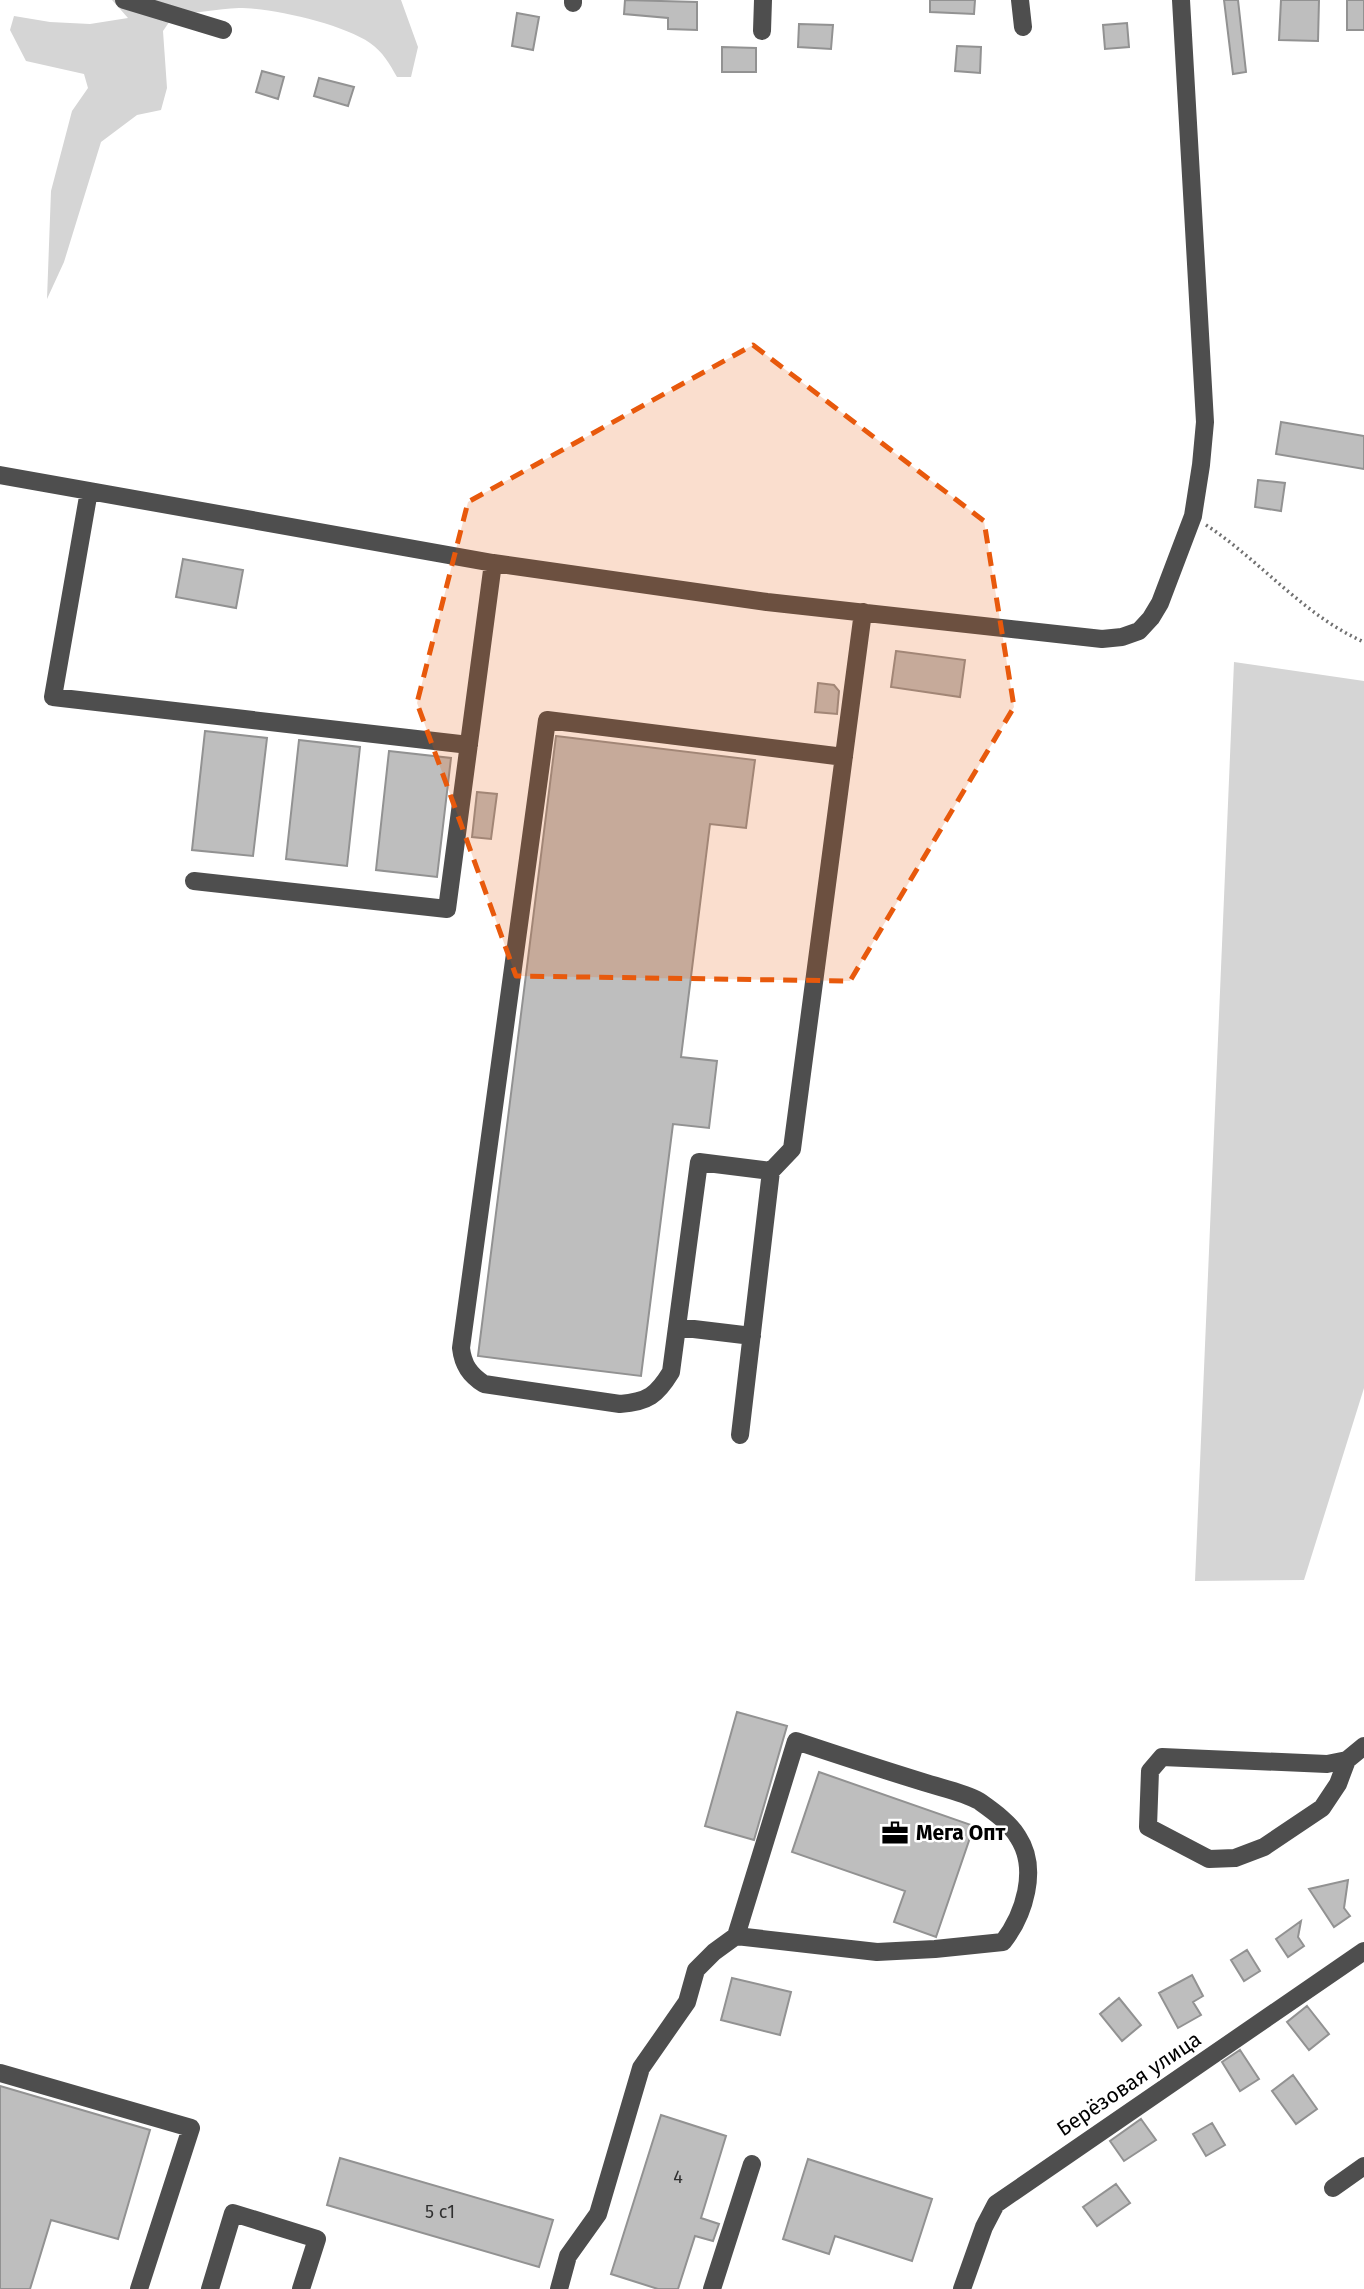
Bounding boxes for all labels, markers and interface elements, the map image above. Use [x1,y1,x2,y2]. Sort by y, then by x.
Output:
office icon: Мега Опт [880,1818,910,1848]
place label: Мега Опт [916,1820,1007,1846]
street label: Берёзовая улица [1052,2026,1206,2142]
house number: 4 [673,2166,683,2188]
house number: 5 с1 [425,2201,455,2223]

